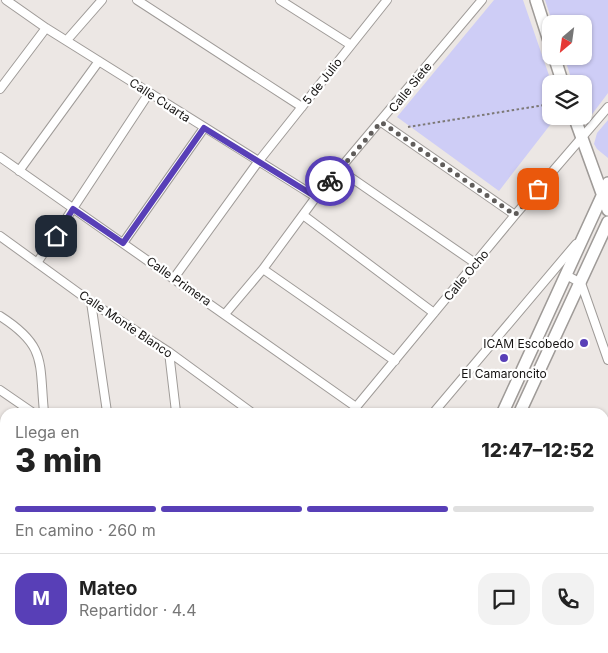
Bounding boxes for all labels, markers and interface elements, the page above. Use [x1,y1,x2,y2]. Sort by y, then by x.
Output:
north arrow [542,15,592,65]
map controls [542,15,592,125]
street label: 5 de Julio [299,55,345,107]
street label: Calle Siete [385,59,435,115]
street label: Calle Cuarta [127,75,193,125]
button: layers [542,75,592,125]
courier [305,156,355,206]
icon: bike [316,167,344,195]
pin [517,168,559,210]
icon: bag [524,175,552,203]
pin [35,215,77,257]
icon: home [42,222,70,250]
street label: Calle Ocho [440,246,492,304]
street label: Calle Primera [144,253,214,309]
street label: Calle Monte Blanco [76,287,176,361]
place label: ICAM Escobedo [483,336,574,351]
marker: ICAM Escobedo [578,337,590,349]
marker: El Camaroncito [498,352,510,364]
place label: El Camaroncito [461,366,547,381]
text: Llega en [15,422,79,442]
text: 12:47–12:52 [481,439,594,462]
text: 3 min [15,441,102,480]
text: En camino · 260 m [15,520,156,540]
button: chat [478,573,530,625]
button: phone [542,573,594,625]
text: Mateo [79,577,137,600]
text: M [32,587,50,610]
text: Repartidor · 4.4 [79,600,196,620]

